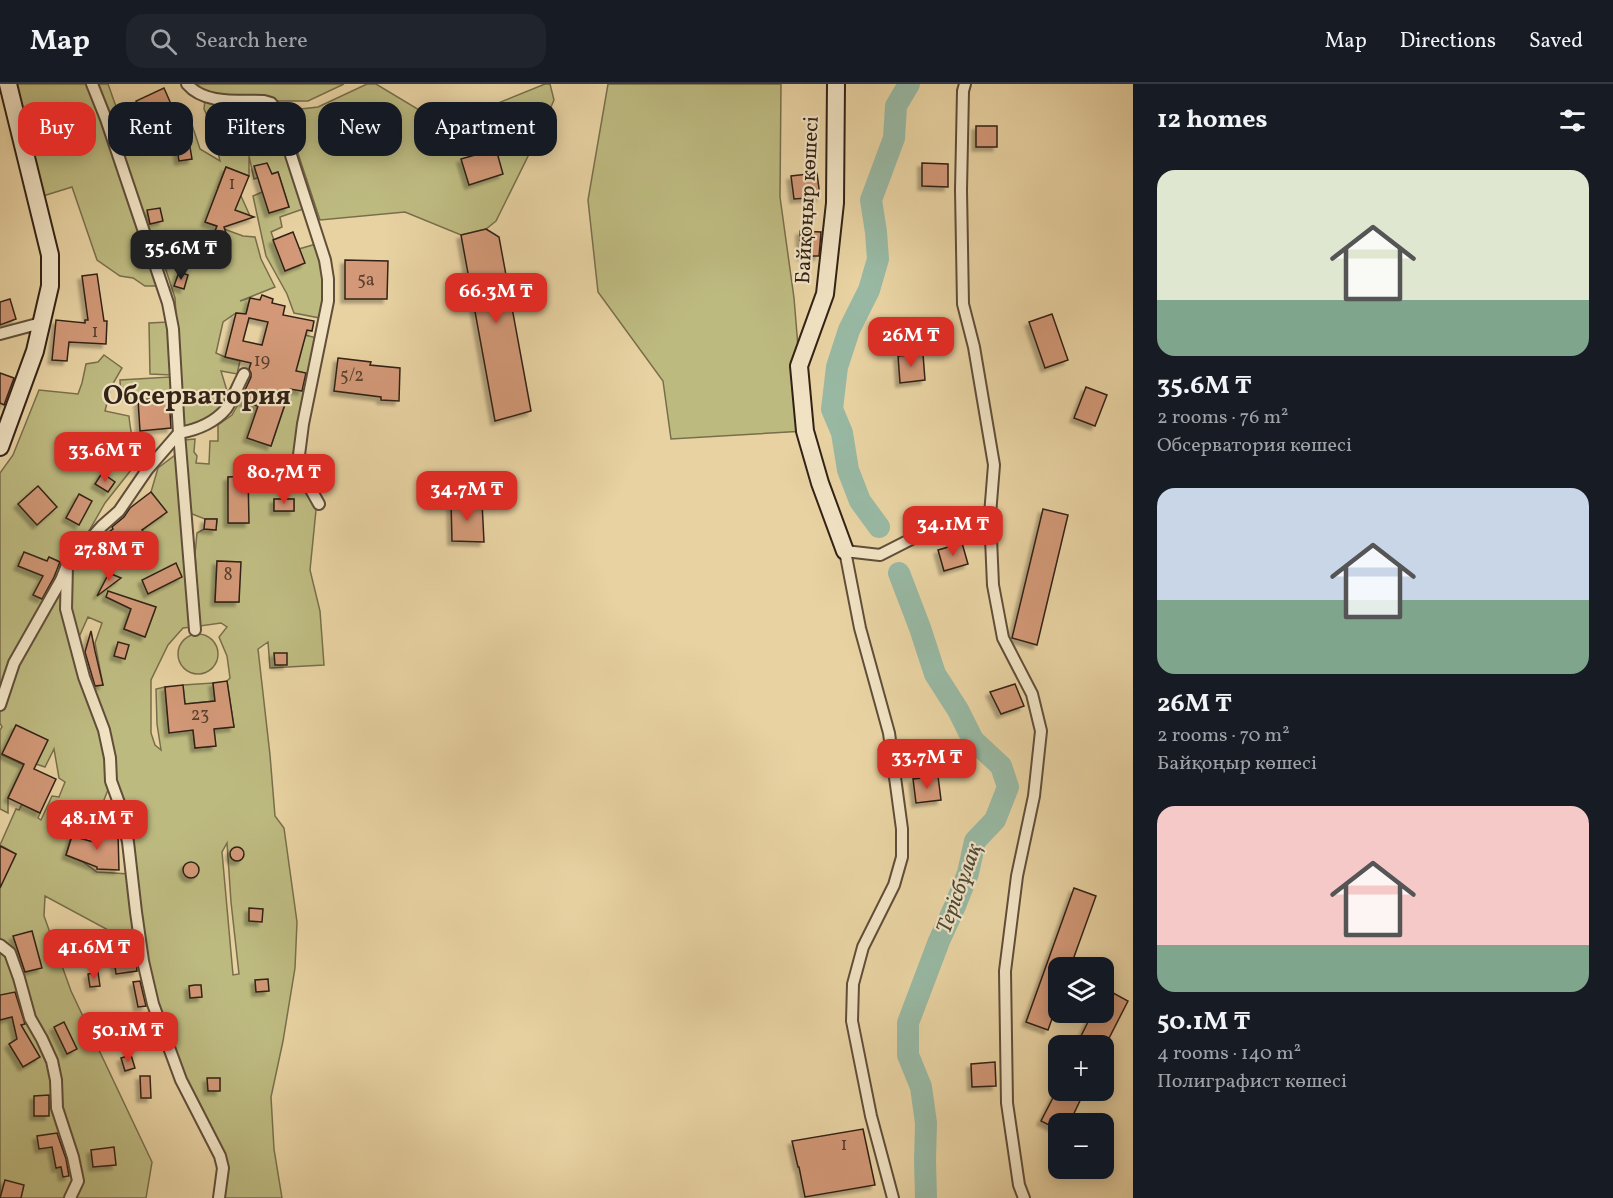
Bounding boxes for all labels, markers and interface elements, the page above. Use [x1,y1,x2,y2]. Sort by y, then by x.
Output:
search box [126,14,546,68]
text: Map [30,22,90,61]
icon: search [147,25,180,58]
text: Search here [195,26,308,57]
text: Map [1325,27,1367,56]
text: Directions [1400,27,1496,56]
text: Saved [1529,27,1583,56]
chip: Buy [18,102,96,156]
chip: Rent [108,102,193,156]
chip: Filters [205,102,306,156]
chip: New [318,102,402,156]
chip: Apartment [414,102,557,156]
text: 12 homes [1157,102,1268,138]
icon: filters [1556,104,1589,137]
street label: Байқоңыр көшесі [789,115,827,285]
house number: 1 [229,172,235,197]
icon: home [1319,209,1427,317]
pin: 35.6M ₸ [126,230,236,281]
text: 35.6M ₸ [145,235,217,263]
house number: 5а [357,268,375,293]
pin: 66.3M ₸ [441,273,551,324]
text: 66.3M ₸ [459,278,533,306]
pin: 26M ₸ [869,317,953,368]
house number: 1 [92,320,98,345]
text: 26M ₸ [882,322,940,350]
house number: 19 [254,349,270,374]
house number: 5/2 [340,364,364,389]
text: 35.6M ₸ [1157,368,1252,404]
district label: Обсерватория [103,378,291,416]
text: 2 rooms · 76 m² [1157,404,1289,432]
pin: 33.6M ₸ [50,432,160,483]
text: Обсерватория көшесі [1157,432,1352,460]
text: 33.6M ₸ [68,437,142,465]
pin: 80.7M ₸ [229,454,339,505]
text: 80.7M ₸ [247,459,321,487]
pin: 34.7M ₸ [412,471,522,522]
text: 34.7M ₸ [430,476,504,504]
pin: 34.1M ₸ [898,506,1008,557]
text: 34.1M ₸ [917,511,989,539]
icon: home [1319,527,1427,635]
pin: 27.8M ₸ [54,531,164,582]
text: 27.8M ₸ [74,536,144,564]
house number: 8 [223,563,233,588]
text: 26M ₸ [1157,686,1232,722]
house number: 23 [191,703,209,728]
text: 2 rooms · 70 m² [1157,722,1290,750]
pin: 33.7M ₸ [872,739,982,790]
text: 33.7M ₸ [891,744,963,772]
text: Байқоңыр көшесі [1157,750,1317,778]
pin: 48.1M ₸ [42,800,152,851]
text: 48.1M ₸ [61,805,133,833]
water label: Терісбұлақ [929,839,991,938]
icon: home [1319,845,1427,953]
pin: 41.6M ₸ [39,929,149,980]
text: 41.6M ₸ [57,934,131,962]
map controls [1048,957,1114,1179]
button: layers [1048,957,1114,1023]
text: 50.1M ₸ [1157,1004,1250,1040]
pin: 50.1M ₸ [73,1012,183,1063]
text: 50.1M ₸ [92,1017,164,1045]
button: + [1048,1035,1114,1101]
text: 4 rooms · 140 m² [1157,1040,1301,1068]
text: Полиграфист көшесі [1157,1068,1347,1096]
button: − [1048,1113,1114,1179]
house number: 1 [841,1133,847,1158]

